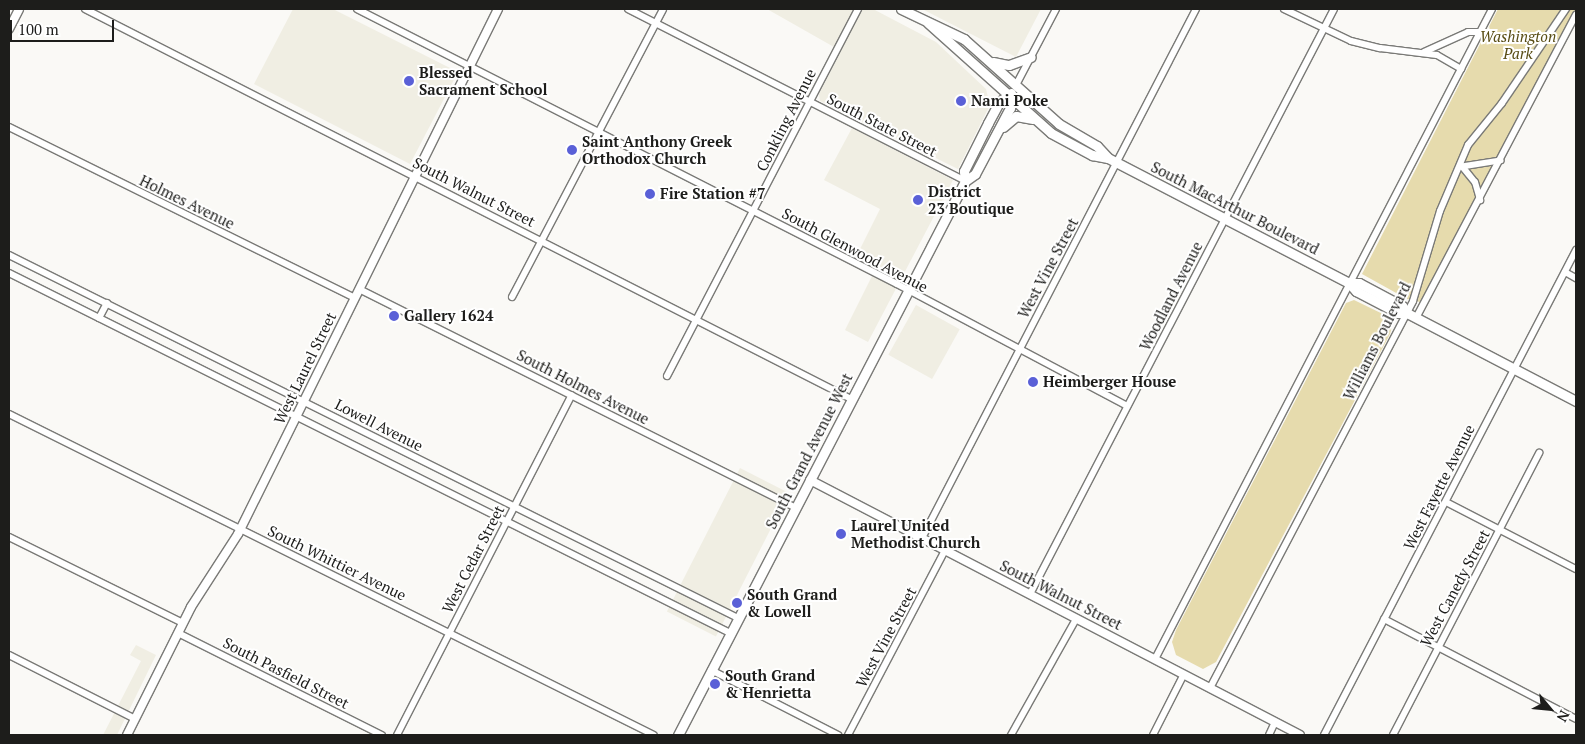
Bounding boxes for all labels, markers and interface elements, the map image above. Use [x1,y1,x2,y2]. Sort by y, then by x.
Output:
scale bar [12,10,116,42]
text: 100 m [18,19,59,39]
park label: Washington Park [1480,27,1556,62]
place label: Blessed Sacrament School [419,63,547,98]
street label: Conkling Avenue [752,66,820,174]
marker: Blessed Sacrament School [403,75,415,87]
street label: South State Street [824,90,940,160]
place label: Nami Poke [971,92,1048,110]
marker: Nami Poke [955,95,967,107]
place label: Saint Anthony Greek Orthodox Church [582,132,732,167]
marker: Saint Anthony Greek Orthodox Church [566,144,578,156]
street label: South Walnut Street [410,153,538,231]
street label: South MacArthur Boulevard [1148,158,1322,258]
street label: Holmes Avenue [137,171,237,233]
place label: District 23 Boutique [928,182,1014,217]
place label: Fire Station #7 [660,185,765,203]
marker: Fire Station #7 [644,188,656,200]
marker: District 23 Boutique [912,194,924,206]
street label: South Glenwood Avenue [779,204,931,296]
street label: West Vine Street [1014,215,1082,321]
street label: Woodland Avenue [1136,238,1206,354]
street label: Williams Boulevard [1339,279,1415,403]
place label: Gallery 1624 [404,307,493,325]
street label: West Laurel Street [270,309,340,427]
marker: Gallery 1624 [388,310,400,322]
street label: South Holmes Avenue [514,346,652,428]
street label: South Grand Avenue West [762,370,856,532]
place label: Heimberger House [1043,373,1176,391]
marker: Heimberger House [1027,376,1039,388]
street label: Lowell Avenue [332,395,426,455]
street label: West Fayette Avenue [1400,421,1478,553]
street label: West Cedar Street [438,502,508,616]
place label: Laurel United Methodist Church [851,516,980,551]
street label: South Whittier Avenue [265,522,409,604]
street label: West Canedy Street [1417,527,1493,649]
marker: Laurel United Methodist Church [835,528,847,540]
street label: South Walnut Street [997,556,1125,634]
street label: West Vine Street [852,584,920,690]
place label: South Grand & Lowell [747,585,837,620]
marker: South Grand & Lowell [731,597,743,609]
street label: South Pasfield Street [220,633,352,713]
place label: South Grand & Henrietta [725,666,815,701]
marker: South Grand & Henrietta [709,678,721,690]
north arrow [1525,684,1575,734]
text: N [1553,707,1575,725]

